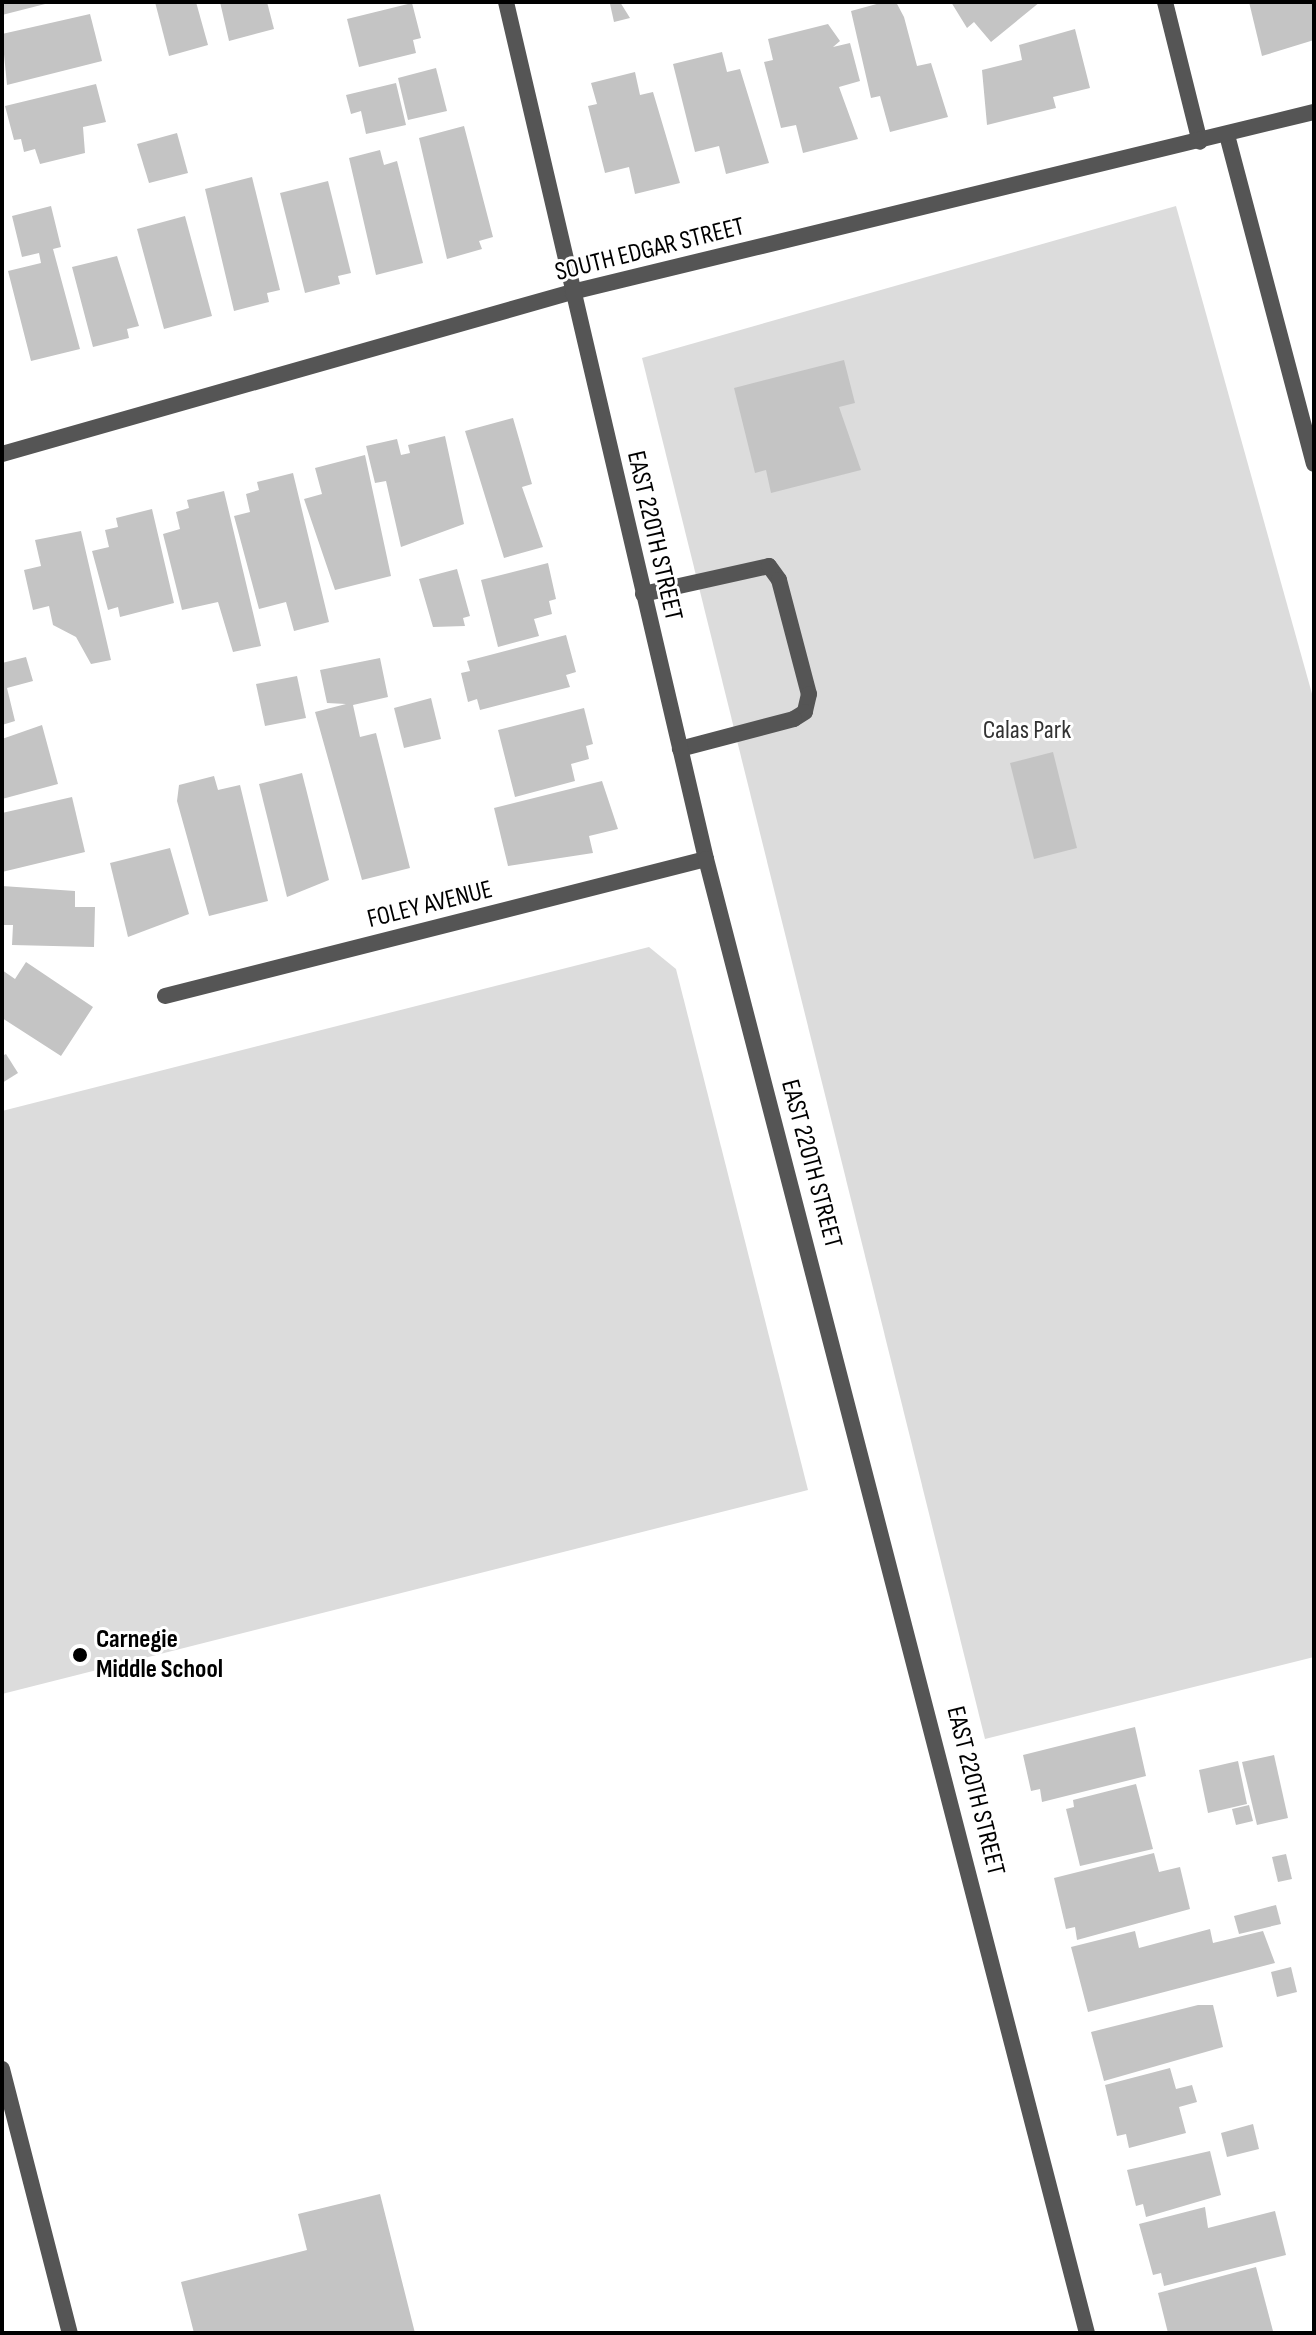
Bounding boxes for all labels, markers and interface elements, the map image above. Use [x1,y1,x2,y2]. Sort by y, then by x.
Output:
street label: SOUTH EDGAR STREET [552,211,748,289]
street label: EAST 220TH STREET [619,448,689,624]
park label: Calas Park [983,715,1071,747]
street label: FOLEY AVENUE [364,874,496,936]
street label: EAST 220TH STREET [774,1076,848,1252]
place label: Carnegie Middle School [96,1624,223,1686]
marker: Carnegie Middle School [71,1646,89,1664]
street label: EAST 220TH STREET [939,1703,1011,1879]

